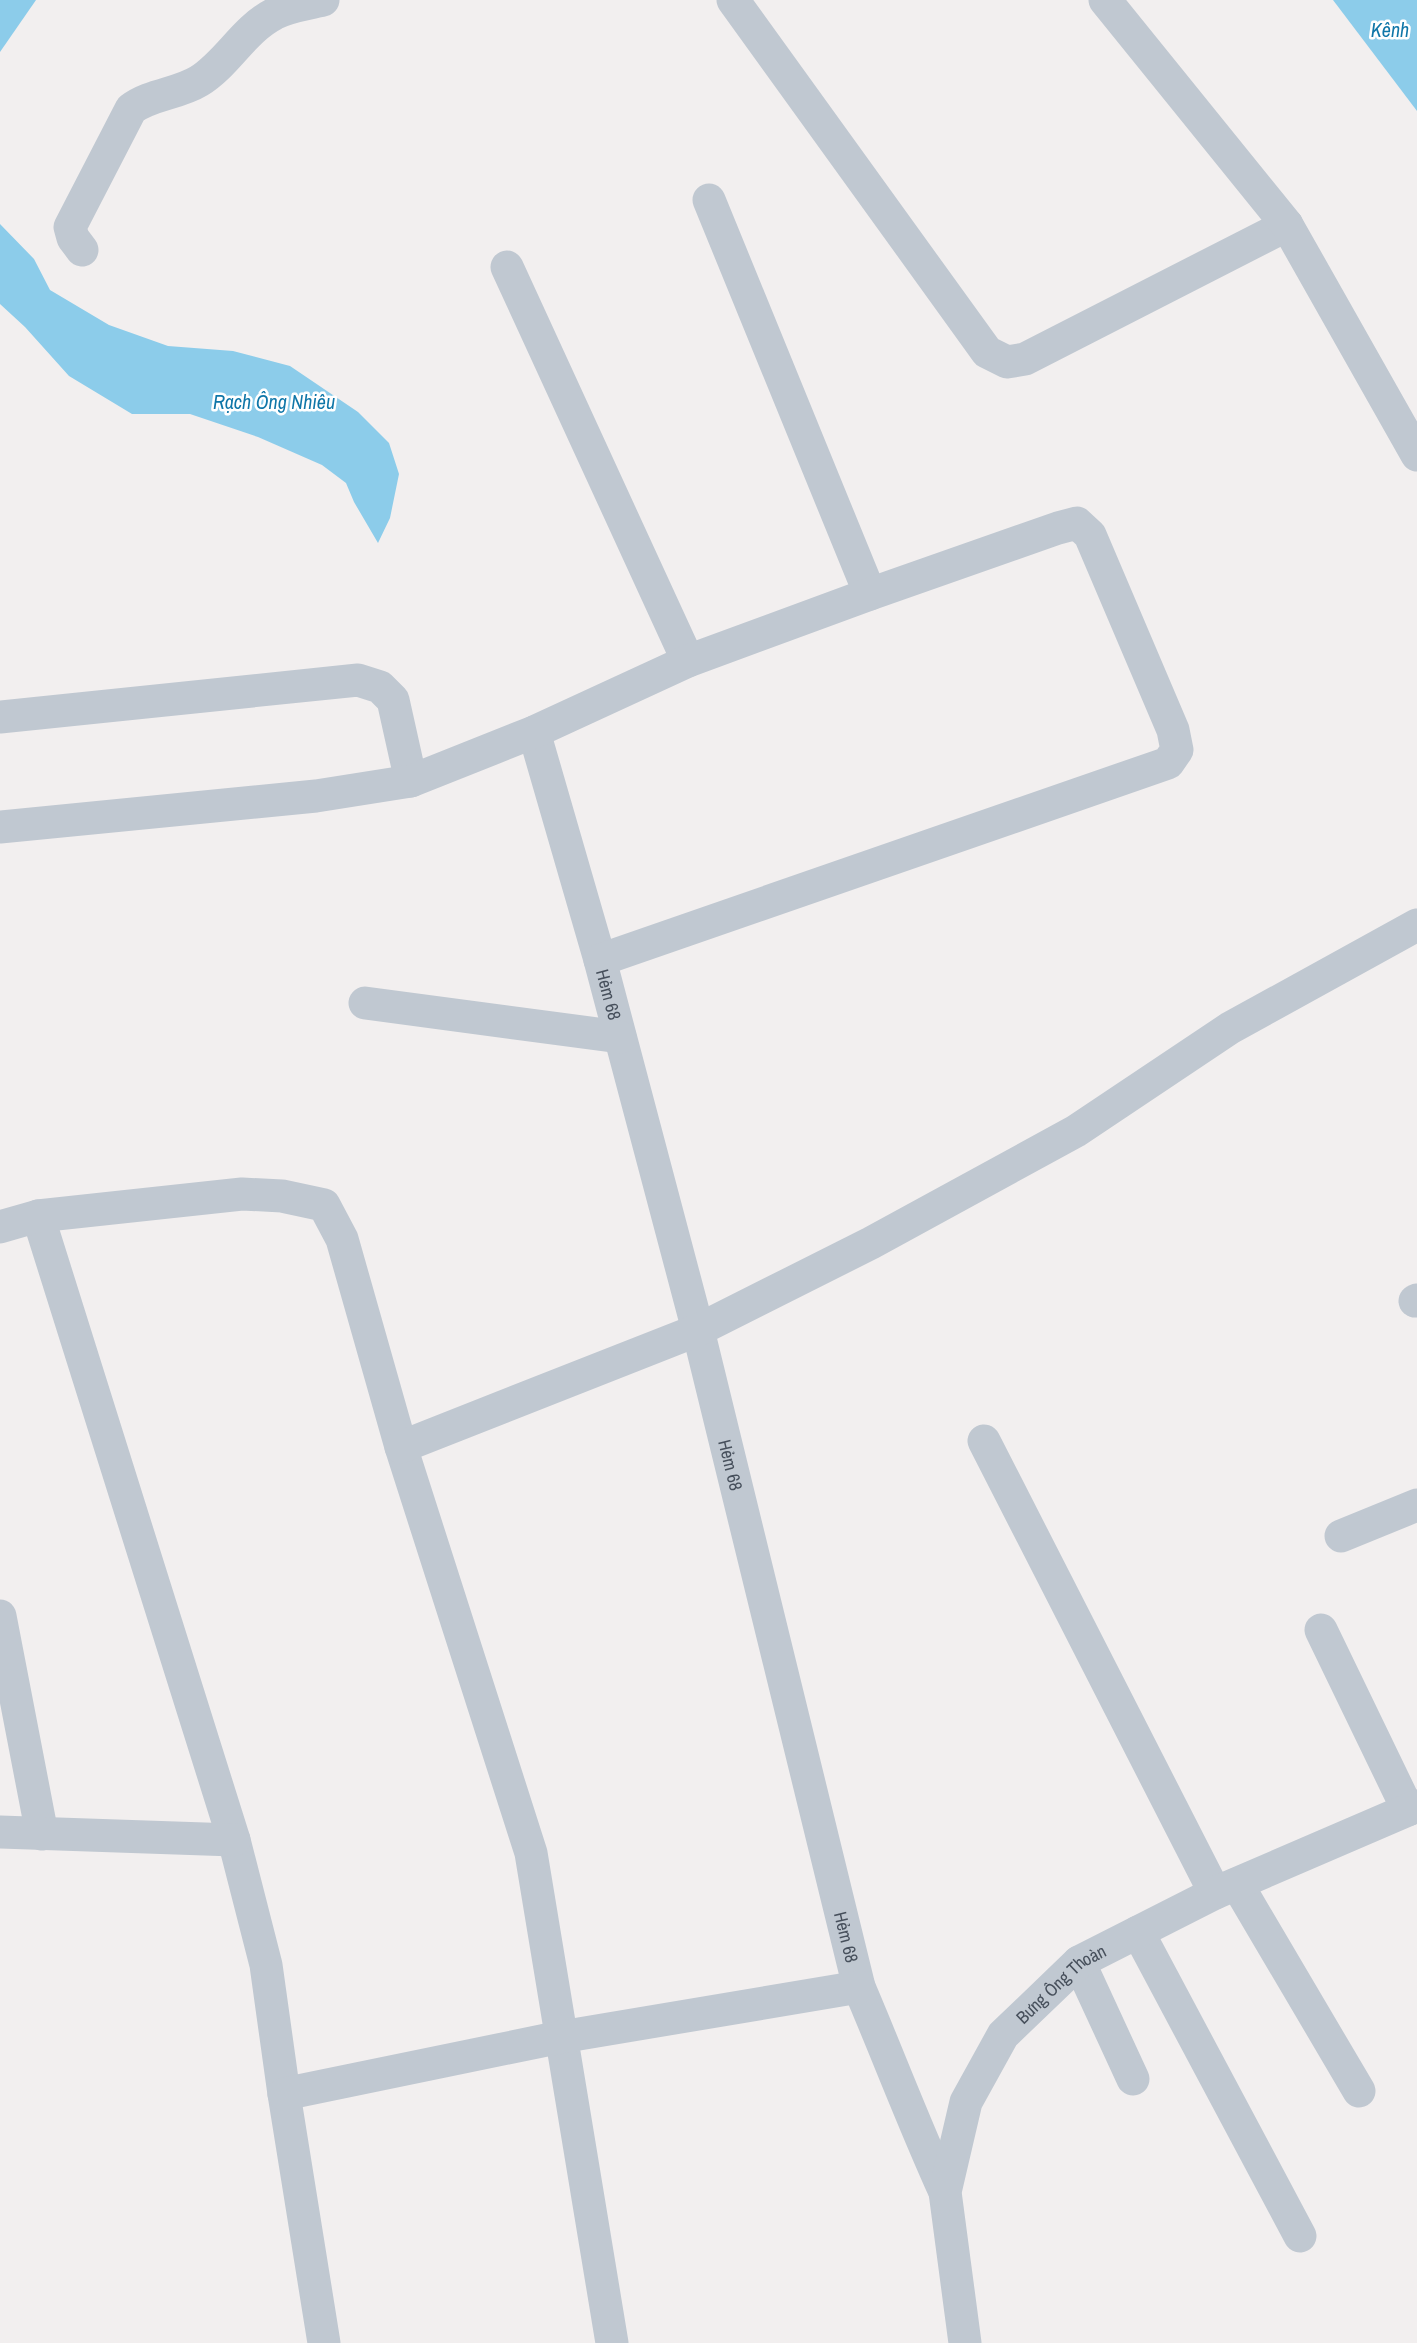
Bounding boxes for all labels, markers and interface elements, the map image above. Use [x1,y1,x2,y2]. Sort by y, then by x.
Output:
water label: Kênh [1371,16,1409,43]
water label: Rạch Ông Nhiêu [213,388,335,415]
street label: Hẻm 68 [590,966,628,1023]
street label: Hẻm 68 [713,1437,749,1493]
street label: Hẻm 68 [828,1909,865,1965]
street label: Bưng Ông Thoàn [1010,1938,1110,2029]

